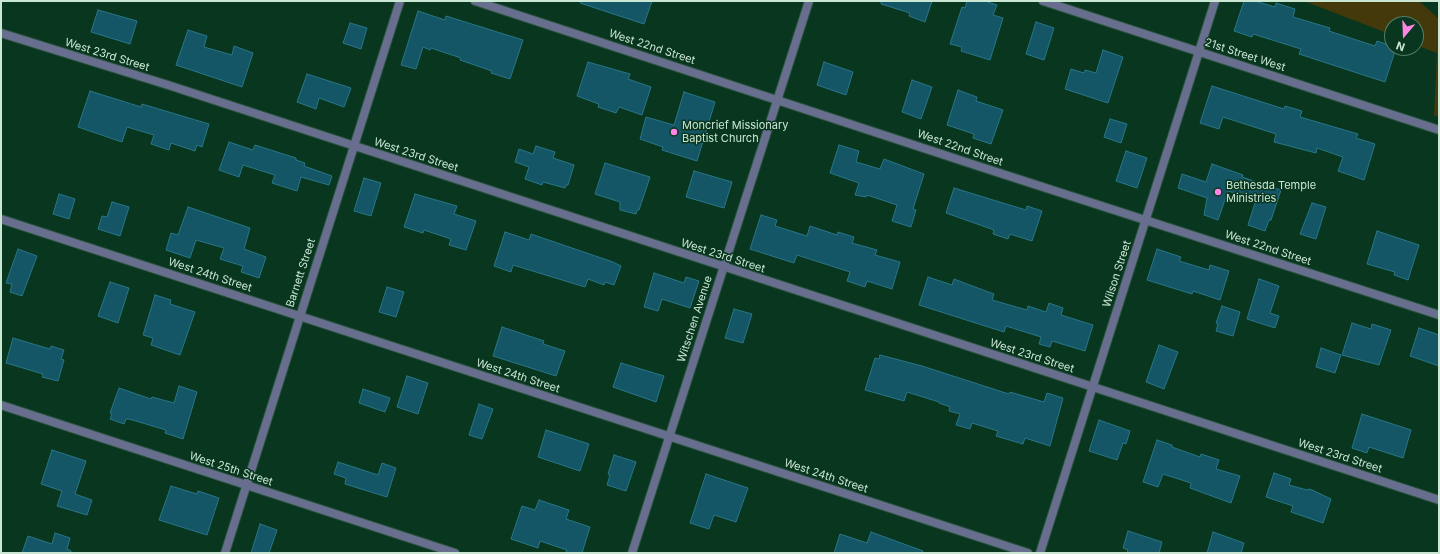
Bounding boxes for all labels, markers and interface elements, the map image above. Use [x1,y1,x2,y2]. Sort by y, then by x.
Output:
north arrow [1384,16,1424,56]
street label: West 22nd Street [607,27,697,67]
street label: West 23rd Street [63,36,151,74]
street label: 21st Street West [1203,36,1287,74]
text: N [1394,38,1407,54]
place label: Moncrief Missionary Baptist Church [682,119,789,145]
marker: Moncrief Missionary Baptist Church [669,127,679,137]
street label: West 22nd Street [915,127,1005,169]
street label: West 23rd Street [372,135,460,175]
place label: Bethesda Temple Ministries [1226,179,1316,205]
marker: Bethesda Temple Ministries [1213,187,1223,197]
street label: West 22nd Street [1223,228,1313,268]
street label: West 23rd Street [679,236,767,276]
street label: Barnett Street [284,237,318,309]
street label: Wilson Street [1100,239,1134,309]
street label: West 24th Street [167,255,253,295]
street label: Witschen Avenue [675,274,715,364]
street label: West 23rd Street [988,336,1076,376]
street label: West 24th Street [475,356,561,396]
street label: West 23rd Street [1296,436,1384,476]
street label: West 25th Street [188,449,274,489]
street label: West 24th Street [783,456,869,496]

